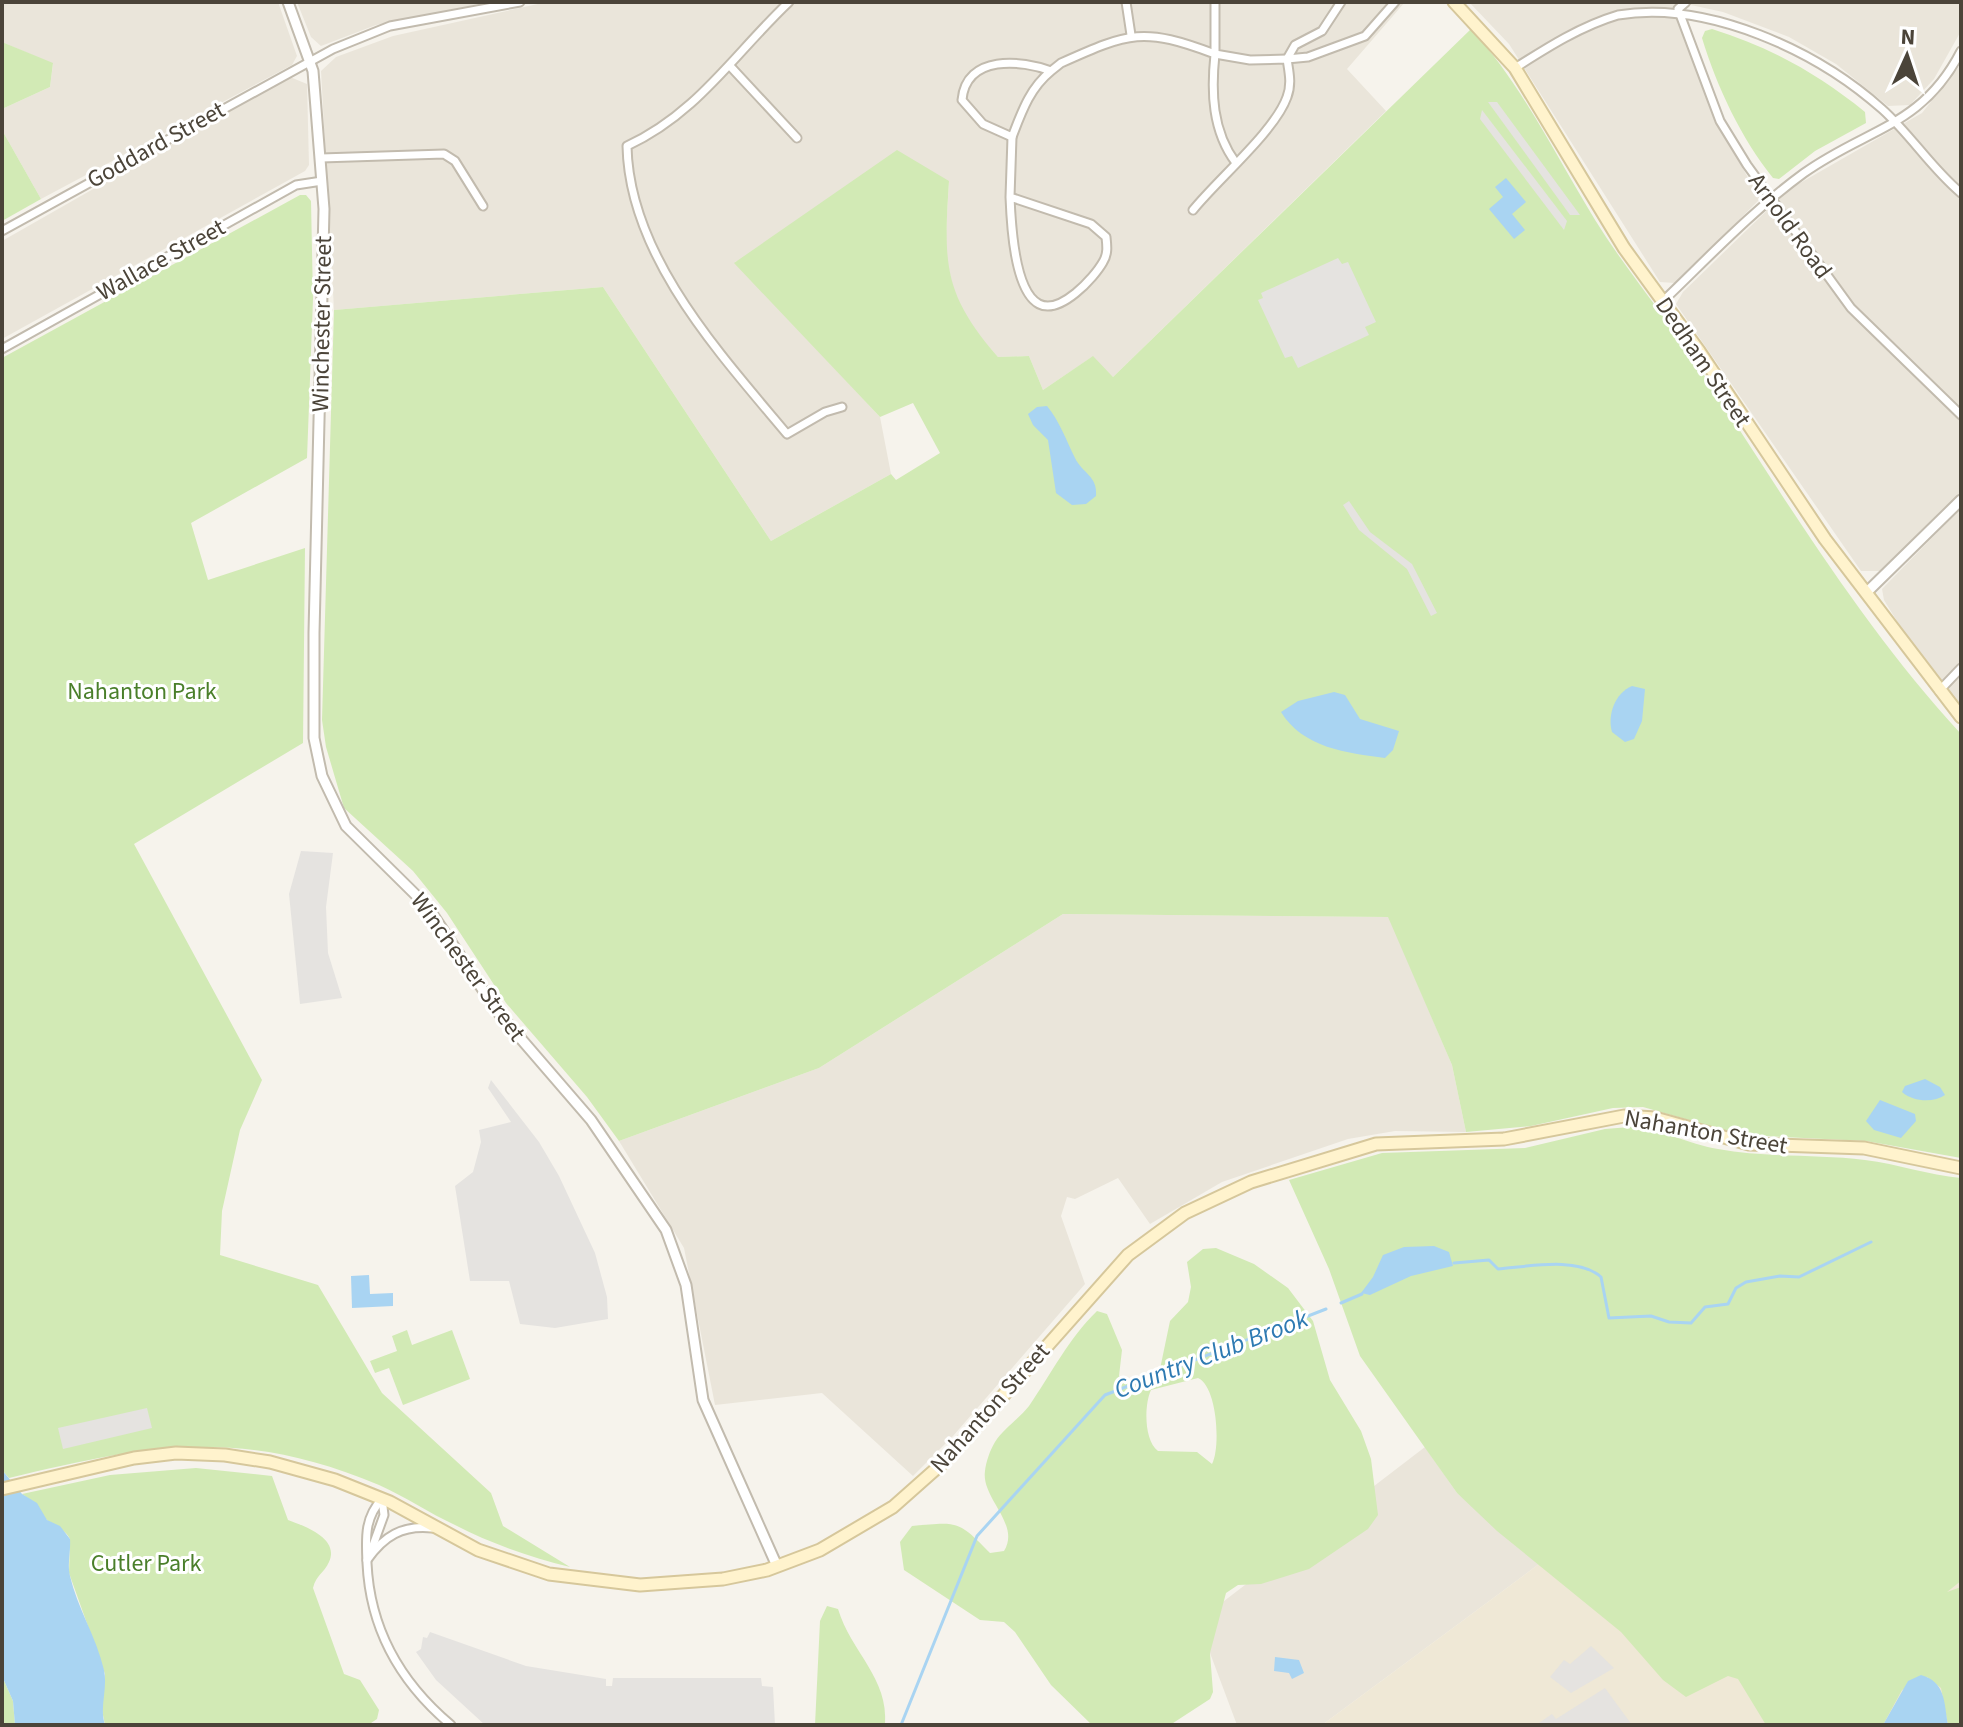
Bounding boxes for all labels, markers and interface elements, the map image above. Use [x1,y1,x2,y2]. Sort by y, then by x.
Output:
north arrow [1867,16,1947,96]
text: N [1900,21,1916,53]
street label: Goddard Street [81,93,231,197]
street label: Arnold Road [1740,166,1840,286]
street label: Wallace Street [90,210,232,310]
street label: Winchester Street [303,236,341,412]
street label: Dedham Street [1647,290,1759,434]
park label: Nahanton Park [67,674,217,709]
street label: Winchester Street [402,885,534,1049]
street label: Nahanton Street [1622,1100,1790,1164]
water label: Country Club Brook [1109,1300,1314,1408]
street label: Nahanton Street [922,1335,1058,1481]
park label: Cutler Park [91,1546,201,1581]

